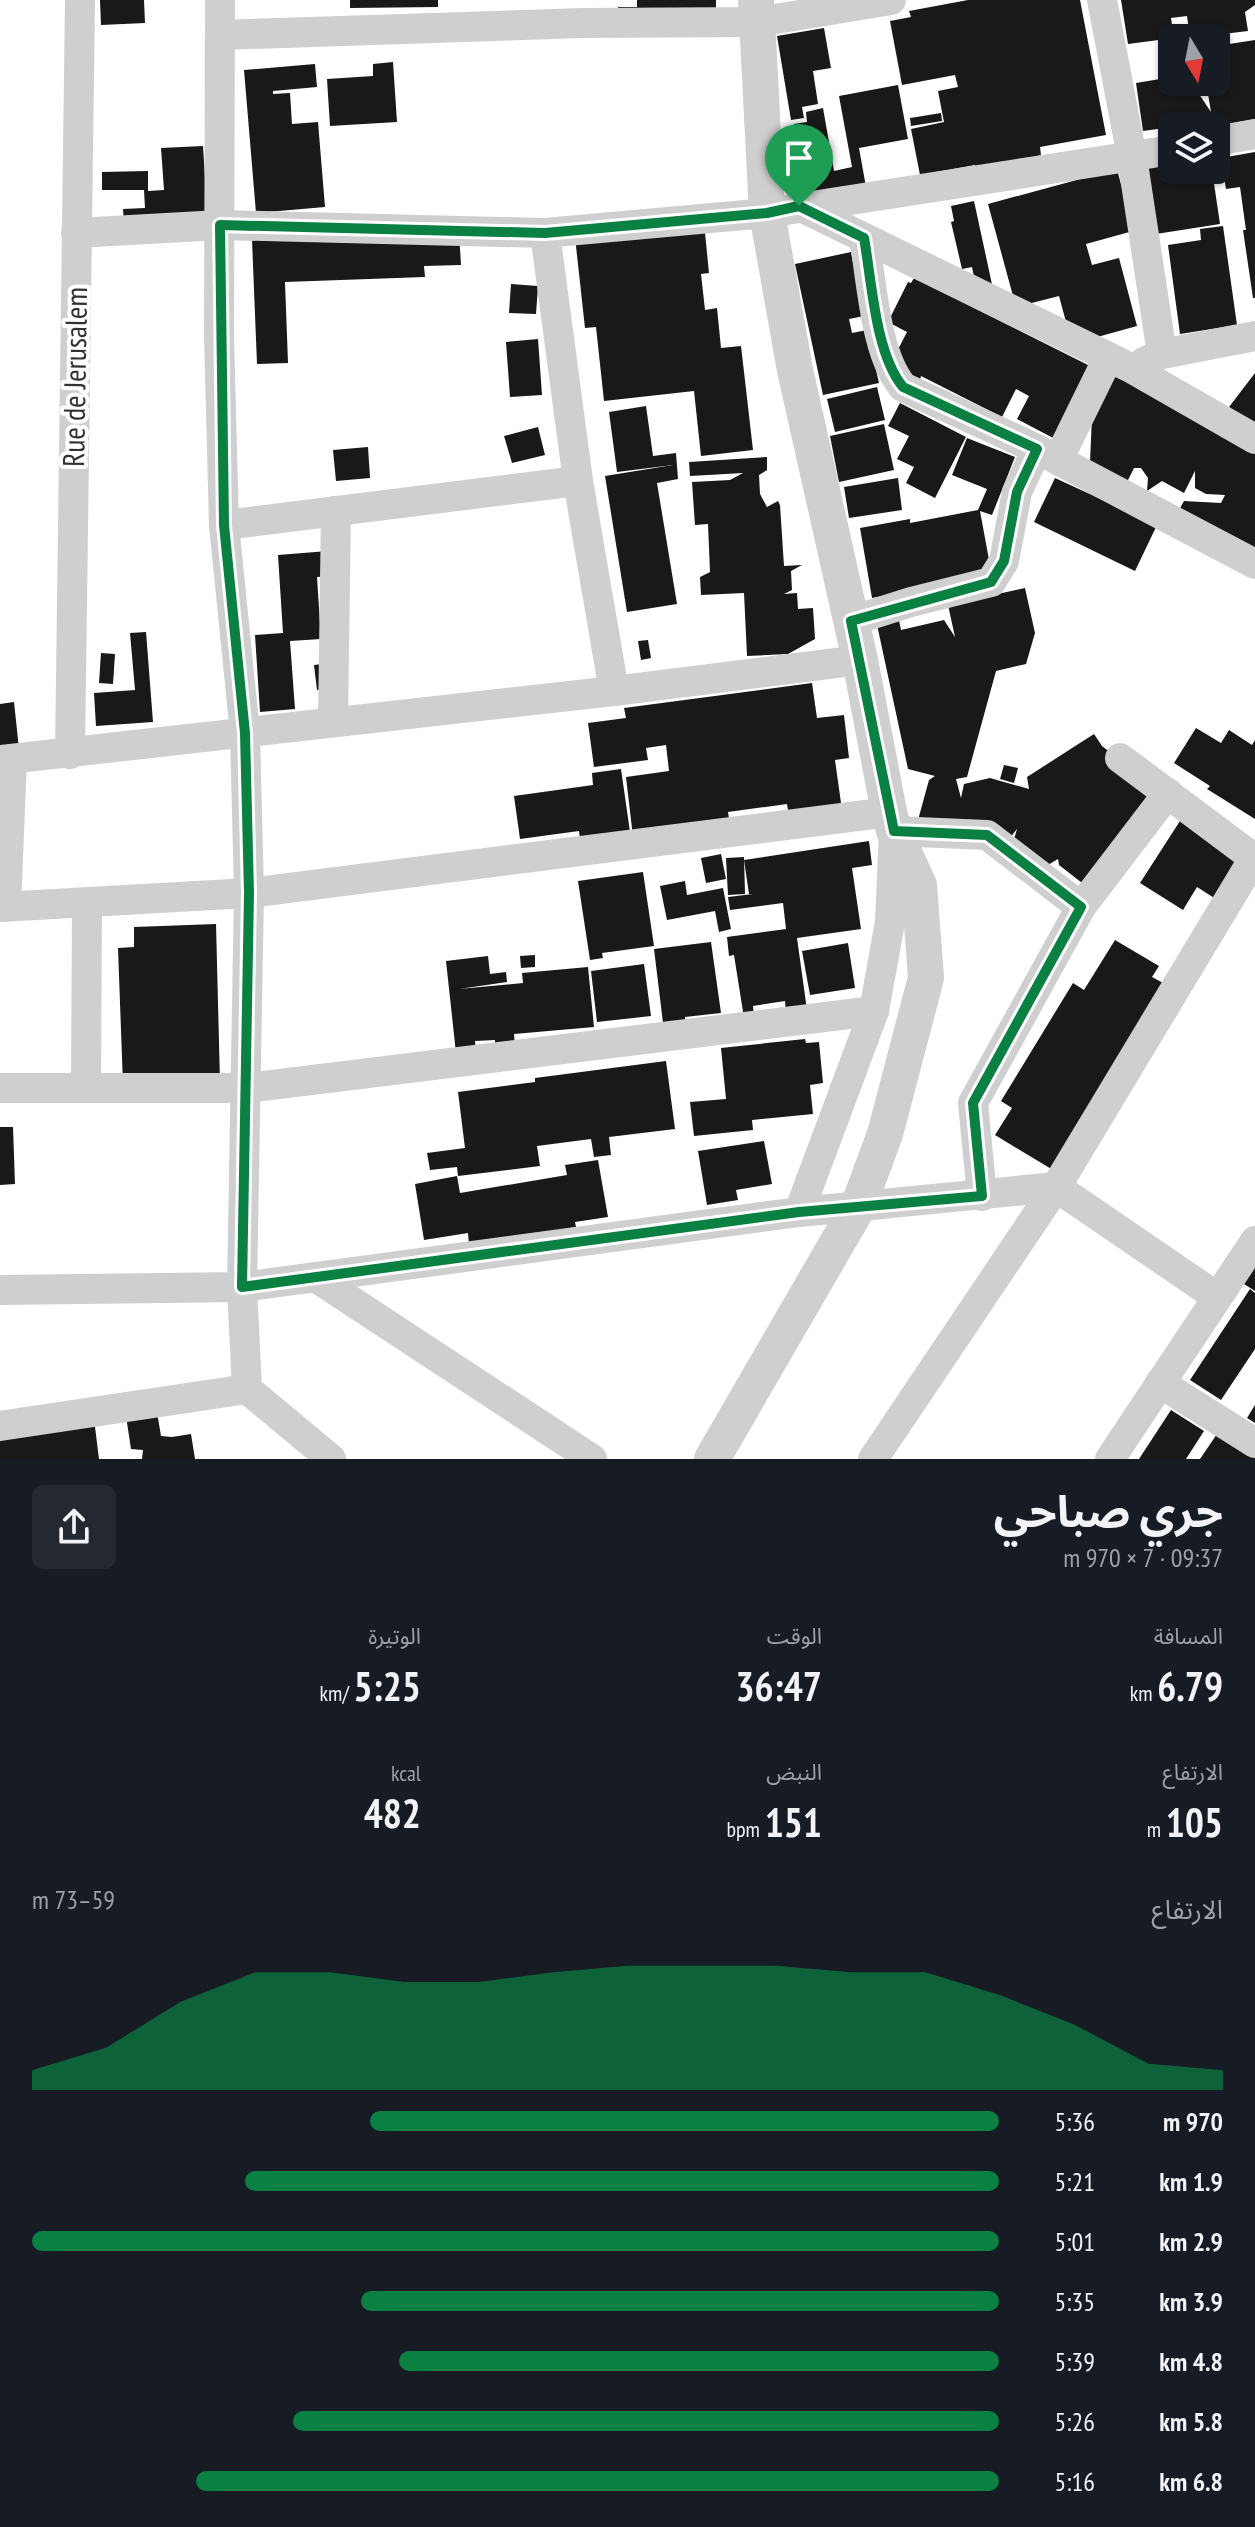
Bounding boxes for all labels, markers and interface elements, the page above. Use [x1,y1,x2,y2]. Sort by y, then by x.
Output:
north arrow [1158,24,1230,96]
map controls [1158,24,1230,184]
button: layers [1158,112,1230,184]
pin [765,124,833,206]
icon: arrive [777,136,821,180]
street label: Rue de Jerusalem [53,287,95,467]
text: جري صباحي [994,1482,1223,1539]
button: share [32,1485,116,1569]
text: 09:37 · 7 × 970 m [1063,1541,1223,1574]
text: الوتيرة [368,1622,421,1650]
text: الوقت [767,1622,822,1650]
text: المسافة [1154,1622,1223,1650]
text: 5:25 [354,1660,421,1712]
text: 36:47 [735,1660,822,1712]
text: 6.79 [1157,1660,1223,1712]
text: /km [320,1679,354,1707]
text: km [1130,1679,1157,1707]
text: النبض [766,1758,822,1786]
text: الارتفاع [1163,1758,1223,1786]
text: kcal [391,1759,421,1787]
text: 482 [364,1787,421,1839]
text: 151 [765,1796,822,1848]
text: 105 [1166,1796,1223,1848]
text: bpm [727,1815,765,1843]
text: m [1147,1815,1166,1843]
text: 59–73 m [32,1883,115,1916]
text: الارتفاع [1152,1893,1223,1926]
text: 5:36 [1055,2105,1095,2138]
text: 970 m [1163,2105,1223,2138]
text: 5:21 [1055,2165,1095,2198]
text: 1.9 km [1159,2165,1223,2198]
text: 5:01 [1055,2225,1095,2258]
text: 2.9 km [1159,2225,1223,2258]
text: 5:35 [1055,2285,1095,2318]
text: 3.9 km [1159,2285,1223,2318]
text: 5:39 [1055,2345,1095,2378]
text: 4.8 km [1159,2345,1223,2378]
text: 5:26 [1055,2405,1095,2438]
text: 5.8 km [1159,2405,1223,2438]
text: 5:16 [1055,2465,1095,2498]
text: 6.8 km [1159,2465,1223,2498]

